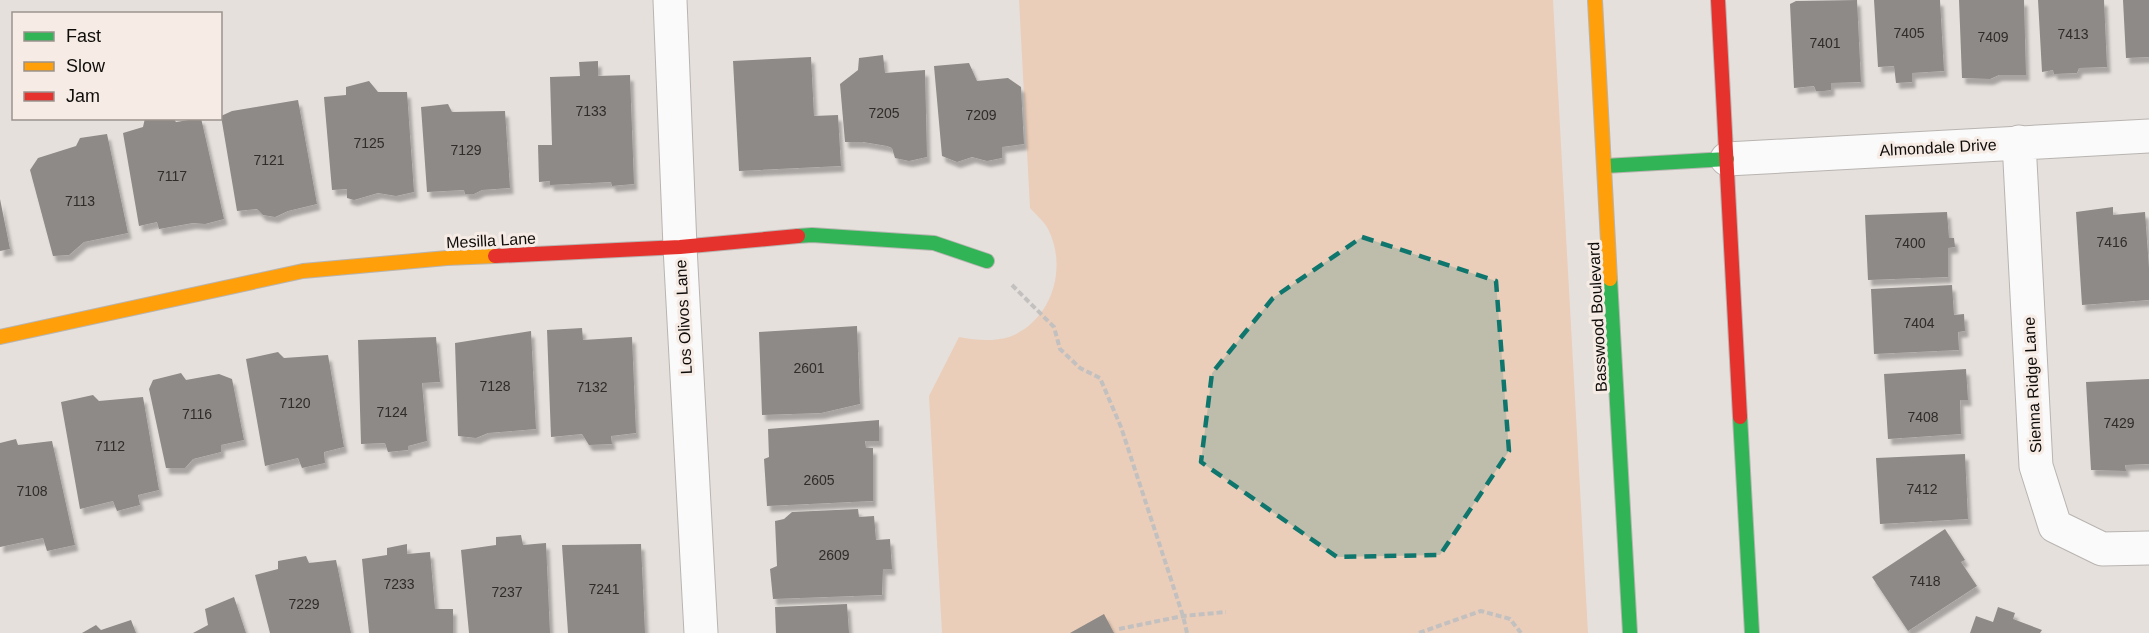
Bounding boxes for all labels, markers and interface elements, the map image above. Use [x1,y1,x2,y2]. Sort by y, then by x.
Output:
legend [12,12,222,120]
house number: 7405 [1893,25,1925,41]
text: Fast [66,26,101,46]
house number: 7413 [2057,26,2089,42]
house number: 7409 [1977,29,2009,45]
house number: 7401 [1809,35,1841,51]
text: Slow [66,56,106,76]
text: Jam [66,86,100,106]
house number: 7133 [575,103,607,119]
house number: 7205 [868,105,900,121]
house number: 7209 [965,107,997,123]
house number: 7125 [353,135,385,151]
street label: Almondale Drive [1879,136,1997,159]
house number: 7129 [450,142,482,158]
house number: 7121 [253,152,285,168]
house number: 7117 [157,168,187,184]
house number: 7113 [65,193,95,209]
street label: Mesilla Lane [446,230,536,251]
house number: 7416 [2096,234,2128,250]
house number: 7400 [1894,235,1926,251]
street label: Basswood Boulevard [1585,241,1610,392]
street label: Los Olivos Lane [672,259,695,375]
house number: 7404 [1903,315,1935,331]
street label: Sienna Ridge Lane [2020,316,2045,453]
house number: 2601 [793,360,825,376]
house number: 7128 [479,378,511,394]
house number: 7132 [576,379,608,395]
house number: 7120 [279,395,311,411]
house number: 7124 [376,404,408,420]
house number: 7116 [182,406,212,422]
house number: 7408 [1907,409,1939,425]
house number: 7429 [2103,415,2135,431]
house number: 7112 [95,438,125,454]
house number: 2605 [803,472,835,488]
house number: 7412 [1906,481,1938,497]
house number: 7108 [16,483,48,499]
house number: 2609 [818,547,850,563]
house number: 7418 [1909,573,1941,589]
house number: 7233 [383,576,415,592]
house number: 7241 [588,581,620,597]
house number: 7237 [491,584,523,600]
house number: 7229 [288,596,320,612]

